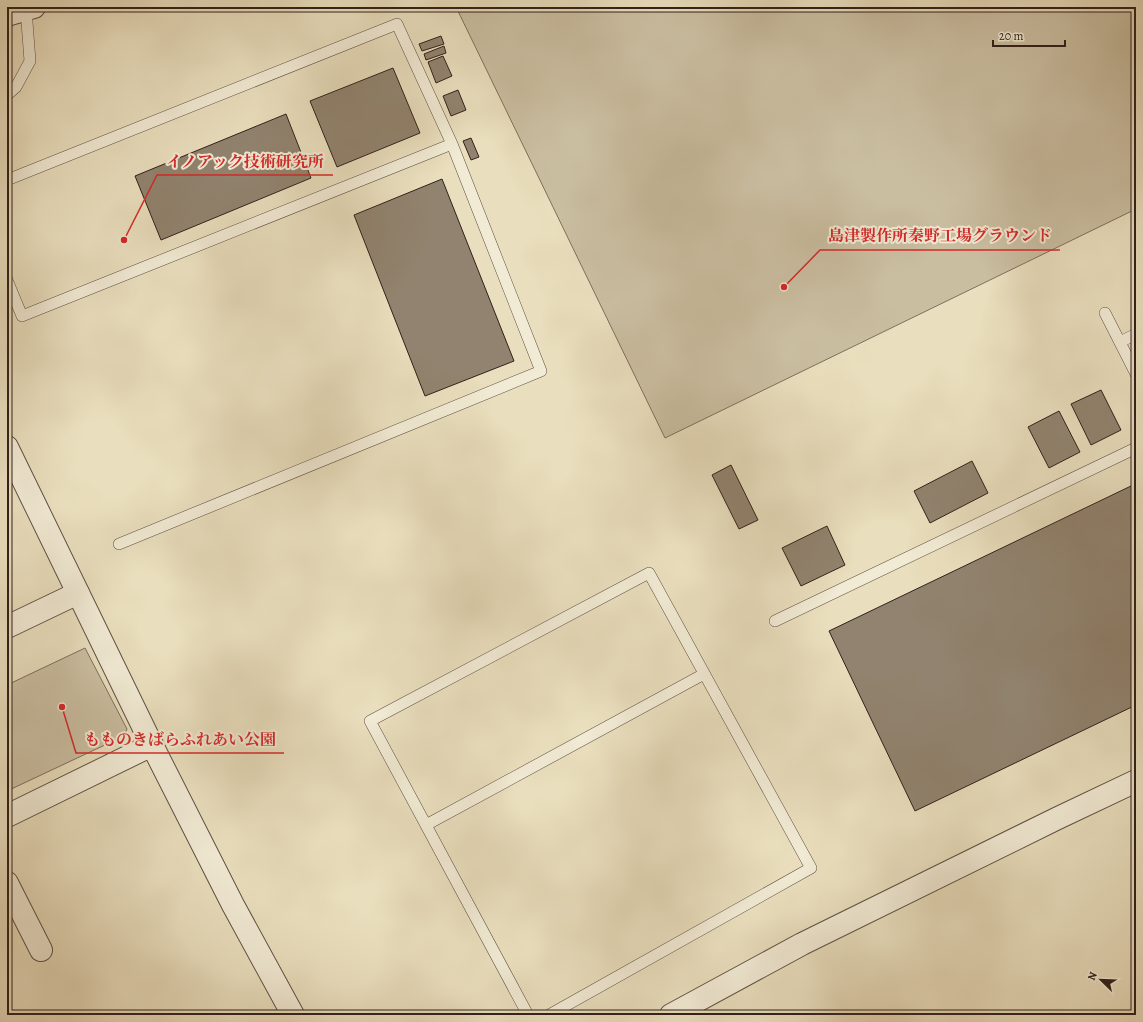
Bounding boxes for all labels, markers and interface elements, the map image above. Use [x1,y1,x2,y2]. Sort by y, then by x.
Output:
scale bar [993,22,1065,48]
text: 20 m [999,28,1023,44]
callout: イノアック技術研究所 [157,147,333,175]
text: イノアック技術研究所 [166,151,324,173]
callout: 島津製作所秦野工場グラウンド [820,222,1060,250]
text: 島津製作所秦野工場グラウンド [828,225,1052,247]
callout: もものきばらふれあい公園 [76,725,284,753]
text: もものきばらふれあい公園 [84,729,276,751]
north arrow [1081,960,1121,1000]
text: N [1084,970,1101,983]

